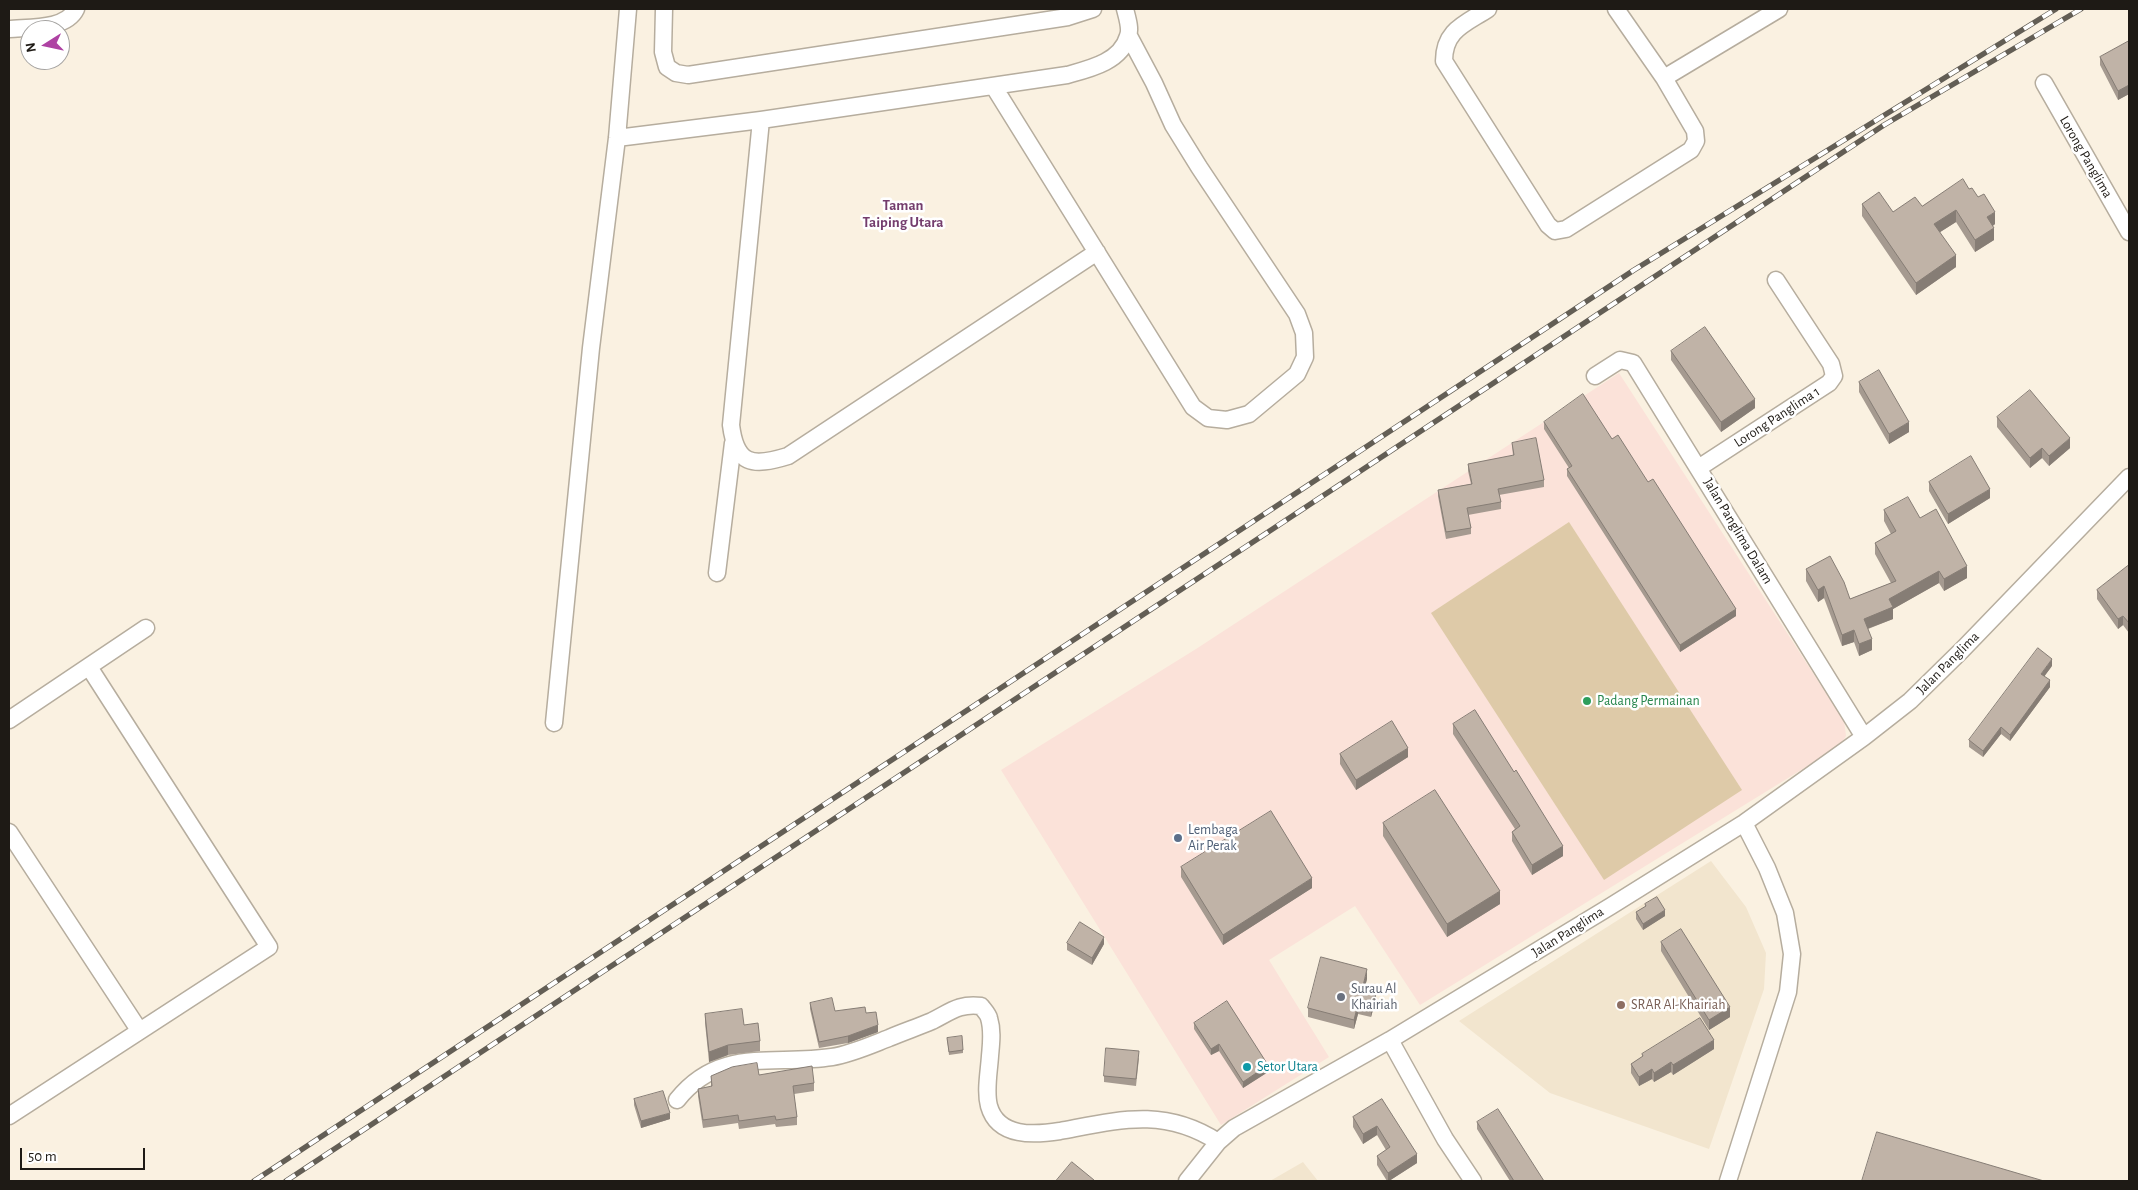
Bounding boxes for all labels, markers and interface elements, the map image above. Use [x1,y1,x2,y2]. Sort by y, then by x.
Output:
north arrow [20,20,70,70]
text: N [23,41,39,53]
street label: Lorong Panglima [2056,113,2116,201]
district label: Taman Taiping Utara [862,196,944,231]
street label: Lorong Panglima 1 [1731,383,1823,451]
street label: Jalan Panglima Dalam [1700,475,1776,587]
street label: Jalan Panglima [1913,628,1983,698]
place label: Padang Permainan [1597,693,1700,709]
marker: Padang Permainan [1581,695,1593,707]
place label: Lembaga Air Perak [1188,822,1238,854]
marker: Lembaga Air Perak [1172,832,1184,844]
street label: Jalan Panglima [1529,903,1607,961]
place label: Surau Al Khairiah [1351,981,1397,1014]
marker: Surau Al Khairiah [1335,991,1347,1003]
place label: SRAR Al-Khairiah [1631,997,1725,1013]
marker: SRAR Al-Khairiah [1615,999,1627,1011]
place label: Setor Utara [1257,1059,1318,1075]
marker: Setor Utara [1241,1061,1253,1073]
scale bar [22,1138,148,1170]
text: 50 m [28,1149,57,1164]

